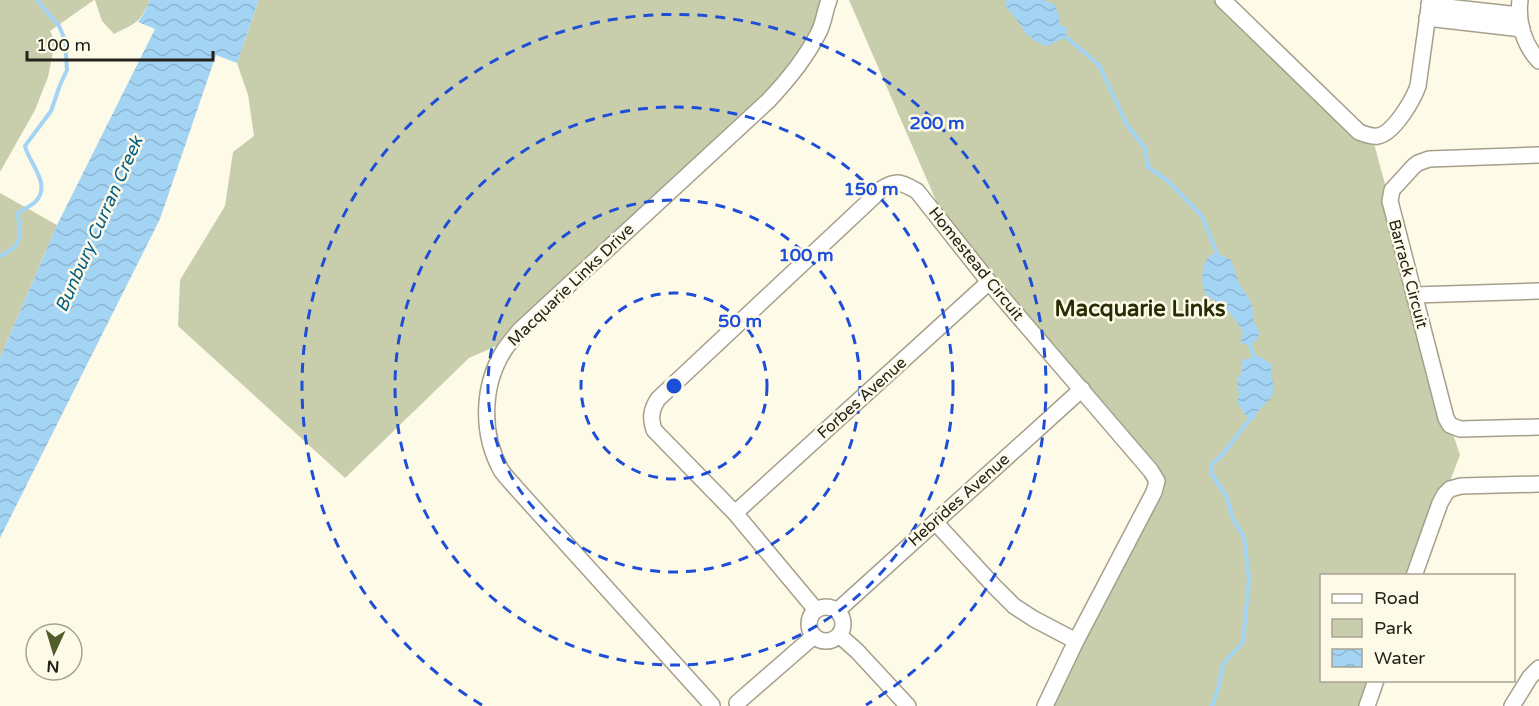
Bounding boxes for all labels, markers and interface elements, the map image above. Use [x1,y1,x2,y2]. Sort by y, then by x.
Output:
scale bar [27,24,213,62]
text: 100 m [36,34,91,56]
text: 200 m [909,112,965,134]
water label: Bunbury Curran Creek [50,132,148,315]
text: 150 m [843,178,899,200]
street label: Homestead Circuit [924,203,1028,325]
street label: Barrack Circuit [1384,217,1432,331]
street label: Macquarie Links Drive [504,219,638,351]
text: 100 m [778,244,834,266]
district label: Macquarie Links [1055,296,1226,322]
text: 50 m [718,310,762,332]
street label: Forbes Avenue [813,353,911,443]
centre of rings [664,376,684,396]
street label: Hebrides Avenue [904,449,1014,551]
legend [1320,574,1515,682]
text: Road [1374,587,1419,609]
text: Park [1374,617,1413,639]
north arrow [24,622,84,682]
text: Water [1374,647,1425,669]
text: N [46,656,60,676]

